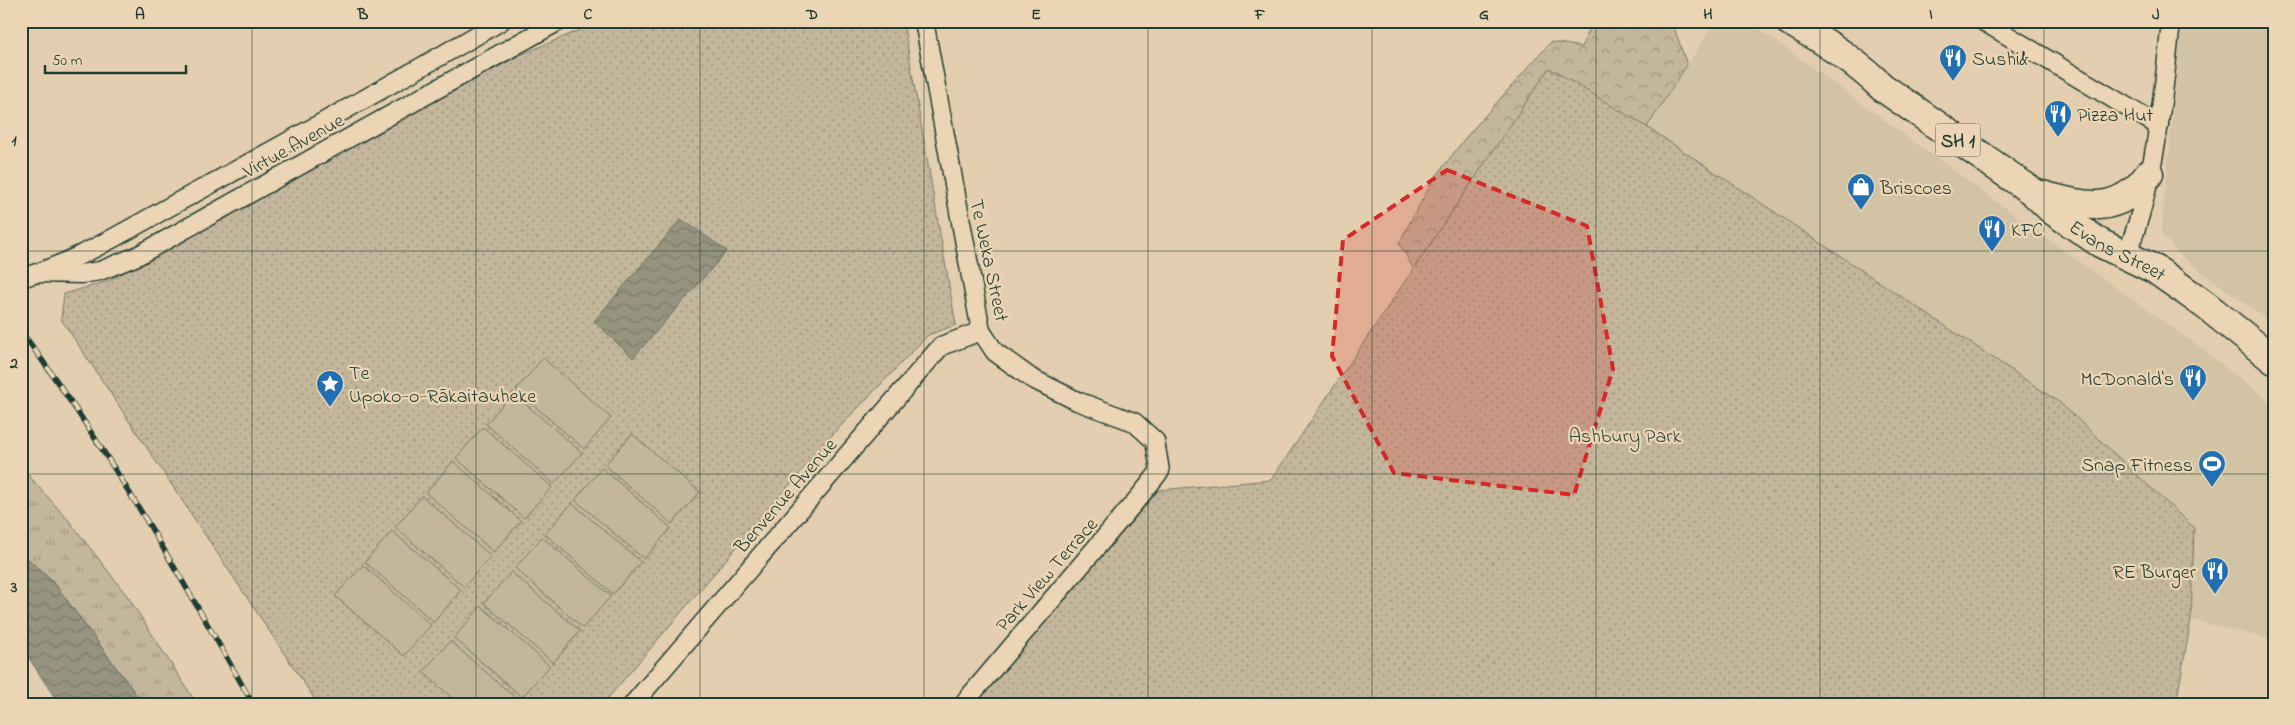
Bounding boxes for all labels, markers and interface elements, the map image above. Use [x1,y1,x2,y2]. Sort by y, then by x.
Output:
text: A [135,3,145,27]
text: B [357,3,369,27]
text: C [584,3,593,27]
text: D [805,3,818,27]
text: E [1031,3,1041,27]
text: F [1254,3,1266,27]
text: G [1479,3,1489,27]
text: H [1703,3,1713,27]
text: I [1929,3,1933,27]
text: J [2152,3,2160,27]
scale bar [45,42,186,74]
restaurant icon: Sushi& [1938,43,1968,82]
place label: Sushi& [1972,46,2029,75]
text: 50 m [52,50,83,72]
restaurant icon: Pizza Hut [2043,99,2073,138]
place label: Pizza Hut [2077,102,2154,131]
street label: Virtue Avenue [237,107,350,188]
road number: SH 1 [1936,124,1980,156]
text: 1 [11,129,17,153]
shop icon: Briscoes [1846,172,1876,211]
place label: Briscoes [1879,175,1952,204]
street label: Te Weka Street [960,196,1015,325]
restaurant icon: KFC [1977,214,2007,253]
street label: Evans Street [2062,214,2171,290]
place label: KFC [2011,217,2043,246]
text: 2 [9,352,18,376]
place label: Te Upoko-o-Rākaitauheke [349,360,536,412]
restaurant icon: McDonald's [2178,363,2208,402]
place label: McDonald's [2080,366,2174,395]
place icon: Te Upoko-o-Rākaitauheke [315,369,345,408]
park label: Ashbury Park [1569,423,1681,452]
street label: Benvenue Avenue [728,433,845,561]
sports icon: Snap Fitness [2197,449,2227,488]
place label: Snap Fitness [2081,452,2193,481]
street label: Park View Terrace [990,512,1106,639]
restaurant icon: RE Burger [2200,556,2230,595]
place label: RE Burger [2113,559,2197,589]
text: 3 [10,576,18,600]

